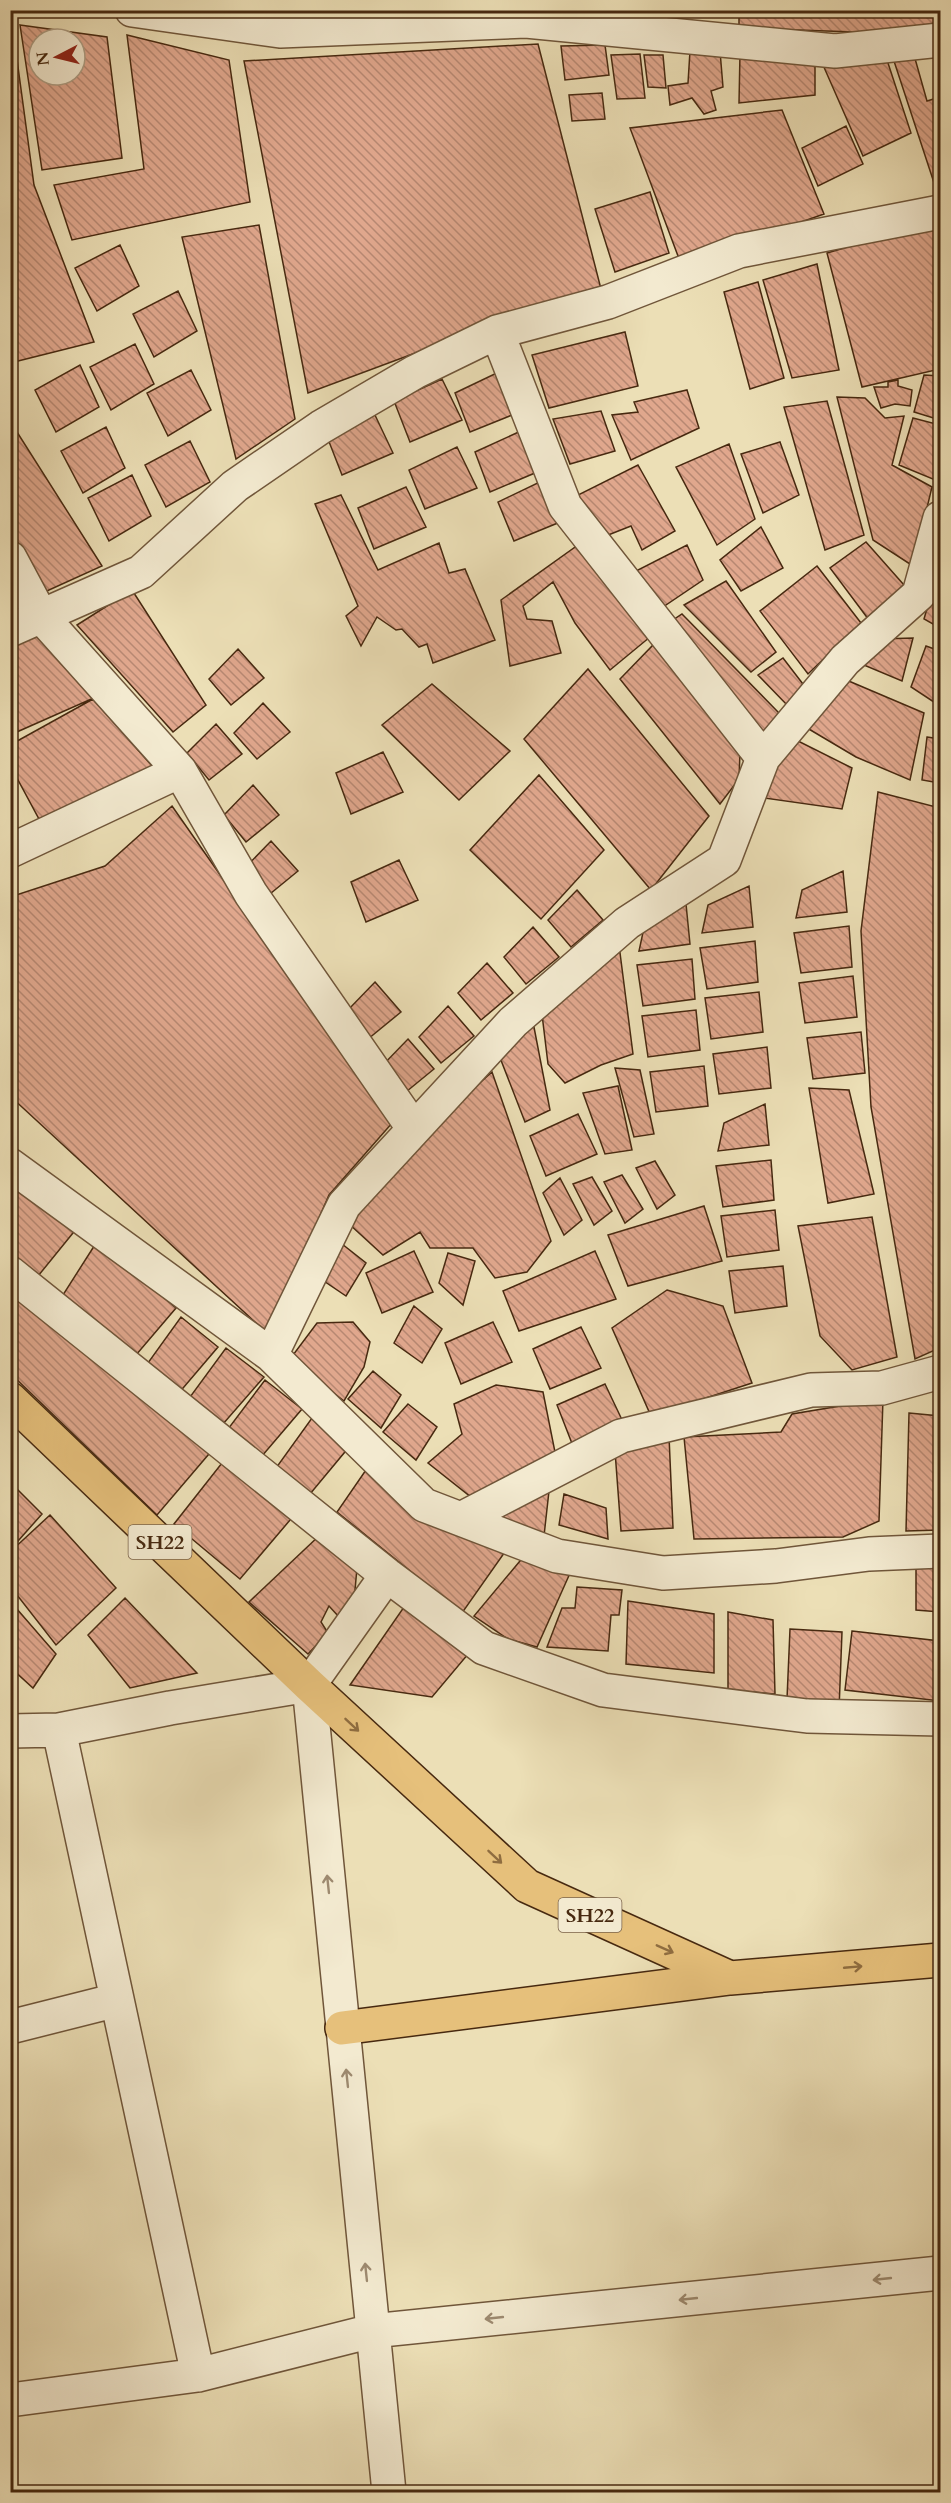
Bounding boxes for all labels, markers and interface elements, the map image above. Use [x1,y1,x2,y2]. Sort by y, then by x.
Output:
north arrow [27,27,87,87]
text: N [31,50,55,67]
road number: SH22 [128,1525,192,1559]
one-way arrow [344,1718,359,1732]
one-way arrow [487,1850,502,1864]
one-way arrow [322,1875,333,1895]
road number: SH22 [558,1898,622,1932]
one-way arrow [656,1944,674,1955]
one-way arrow [843,1961,863,1972]
one-way arrow [341,2069,352,2089]
one-way arrow [360,2263,371,2283]
one-way arrow [873,2274,893,2285]
one-way arrow [679,2294,699,2305]
one-way arrow [485,2313,505,2324]

